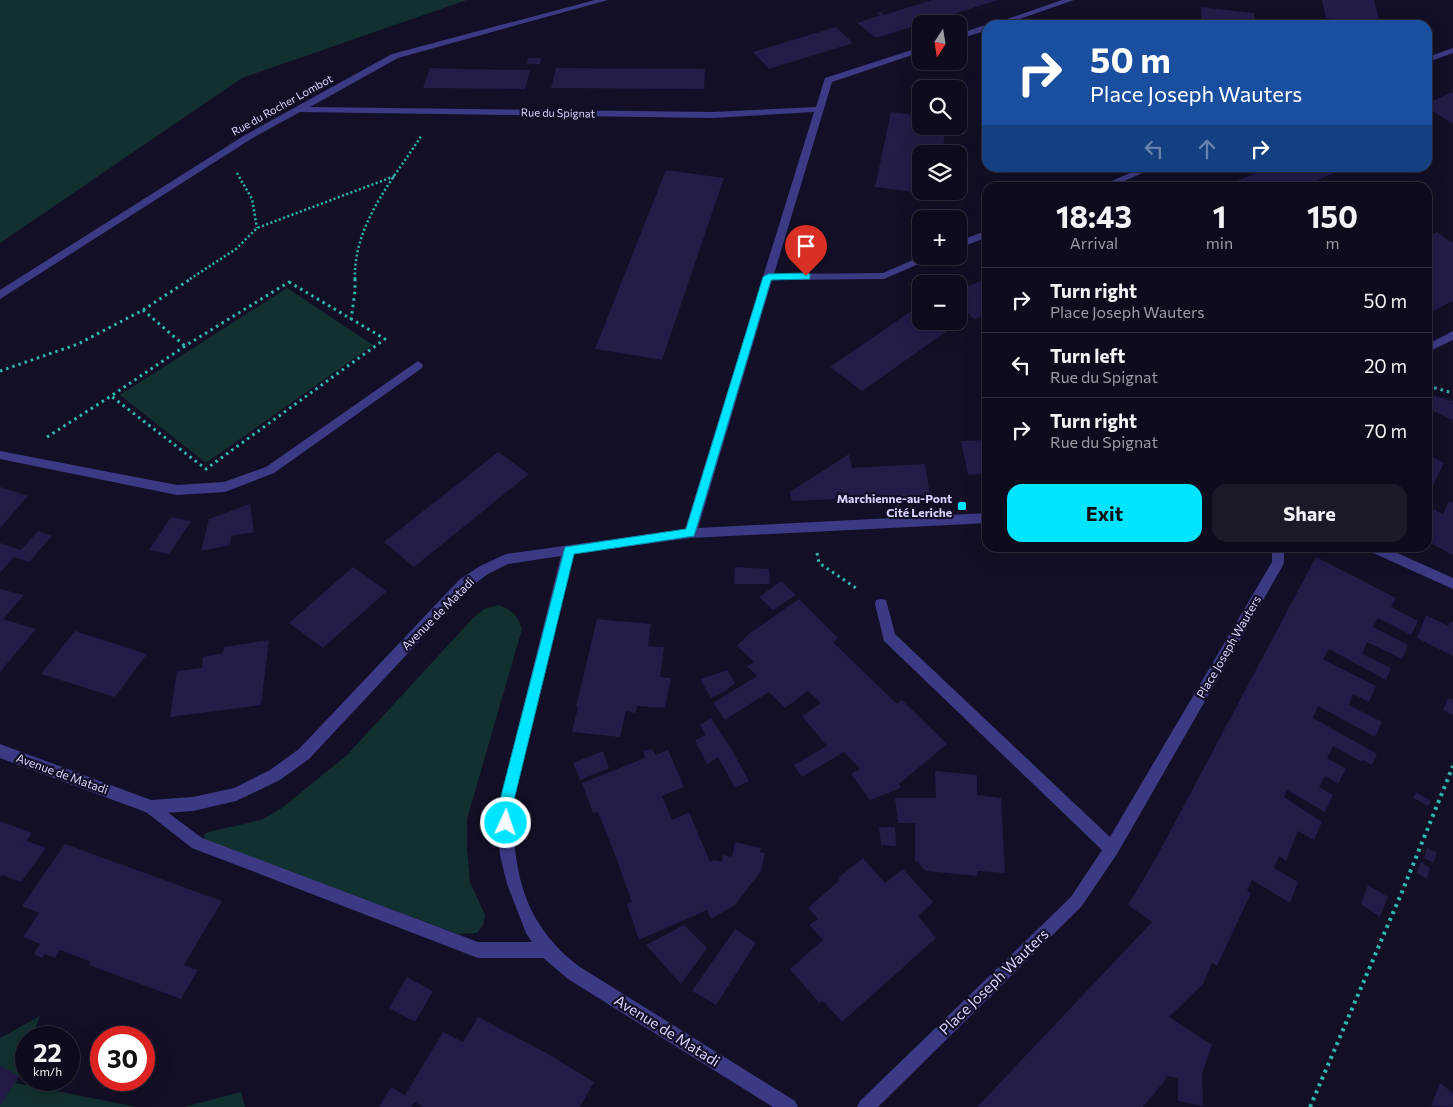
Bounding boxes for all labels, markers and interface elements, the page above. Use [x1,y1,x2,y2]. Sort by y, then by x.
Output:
north arrow [912,15,968,70]
map controls [912,15,967,330]
text: 50 m [1090,37,1171,80]
icon: right [1007,40,1072,105]
street label: Rue du Rocher Lombot [229,71,335,138]
button: search [912,80,967,135]
text: Place Joseph Wauters [1090,80,1302,107]
street label: Rue du Spignat [521,105,596,120]
icon: left [1140,135,1168,163]
icon: ahead [1193,135,1221,163]
icon: right [1246,135,1274,163]
button: layers [912,145,967,200]
text: 18:43 [1056,197,1132,234]
text: 1 [1213,197,1226,234]
text: 150 [1307,197,1358,234]
button: + [912,210,967,265]
pin [785,225,827,276]
icon: arrive [792,232,820,260]
text: Arrival [1070,233,1118,252]
text: min [1206,233,1233,252]
text: m [1326,233,1340,252]
button: − [912,275,967,330]
text: Turn right [1050,279,1137,302]
icon: right [1007,286,1035,314]
text: 50 m [1363,289,1407,312]
text: Place Joseph Wauters [1050,302,1204,321]
text: Turn left [1050,344,1125,367]
icon: left [1007,351,1035,379]
text: 20 m [1364,354,1407,377]
text: Rue du Spignat [1050,367,1158,386]
text: Turn right [1050,409,1137,432]
icon: right [1007,416,1035,444]
text: 70 m [1364,419,1407,442]
text: Rue du Spignat [1050,432,1158,451]
button: Exit [1007,484,1202,542]
button: Share [1212,484,1407,542]
place label: Marchienne-au-Pont Cité Leriche [837,491,952,519]
marker: Marchienne-au-Pont Cité Leriche [956,500,968,512]
street label: Avenue de Matadi [398,574,476,652]
street label: Place Joseph Wauters [1193,593,1264,701]
street label: Avenue de Matadi [15,750,110,796]
position arrow [479,796,531,848]
street label: Place Joseph Wauters [935,924,1052,1038]
street label: Avenue de Matadi [611,990,724,1070]
speed limit sign: 30 [90,1026,155,1091]
text: 22 [33,1037,62,1067]
text: km/h [33,1064,62,1078]

